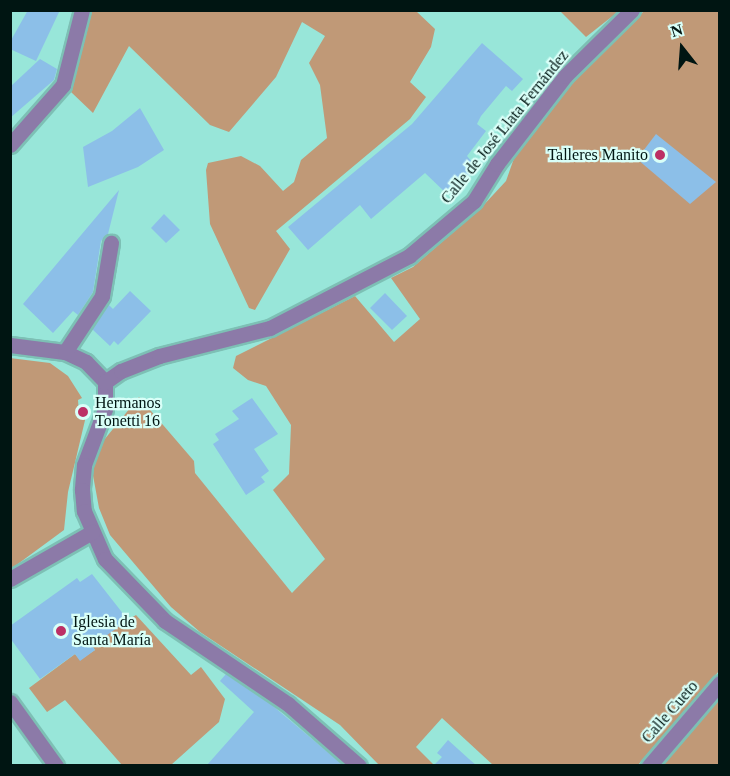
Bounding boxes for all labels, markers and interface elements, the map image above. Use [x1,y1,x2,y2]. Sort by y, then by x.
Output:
north arrow [652,18,712,78]
text: N [669,20,685,40]
street label: Calle de José Llata Fernández [437,46,573,208]
place label: Talleres Manito [547,145,648,165]
marker: Talleres Manito [653,148,667,162]
place label: Hermanos Tonetti 16 [95,393,161,431]
marker: Hermanos Tonetti 16 [76,405,90,419]
place label: Iglesia de Santa María [73,612,151,650]
marker: Iglesia de Santa María [54,624,68,638]
street label: Calle Cueto [638,677,702,747]

